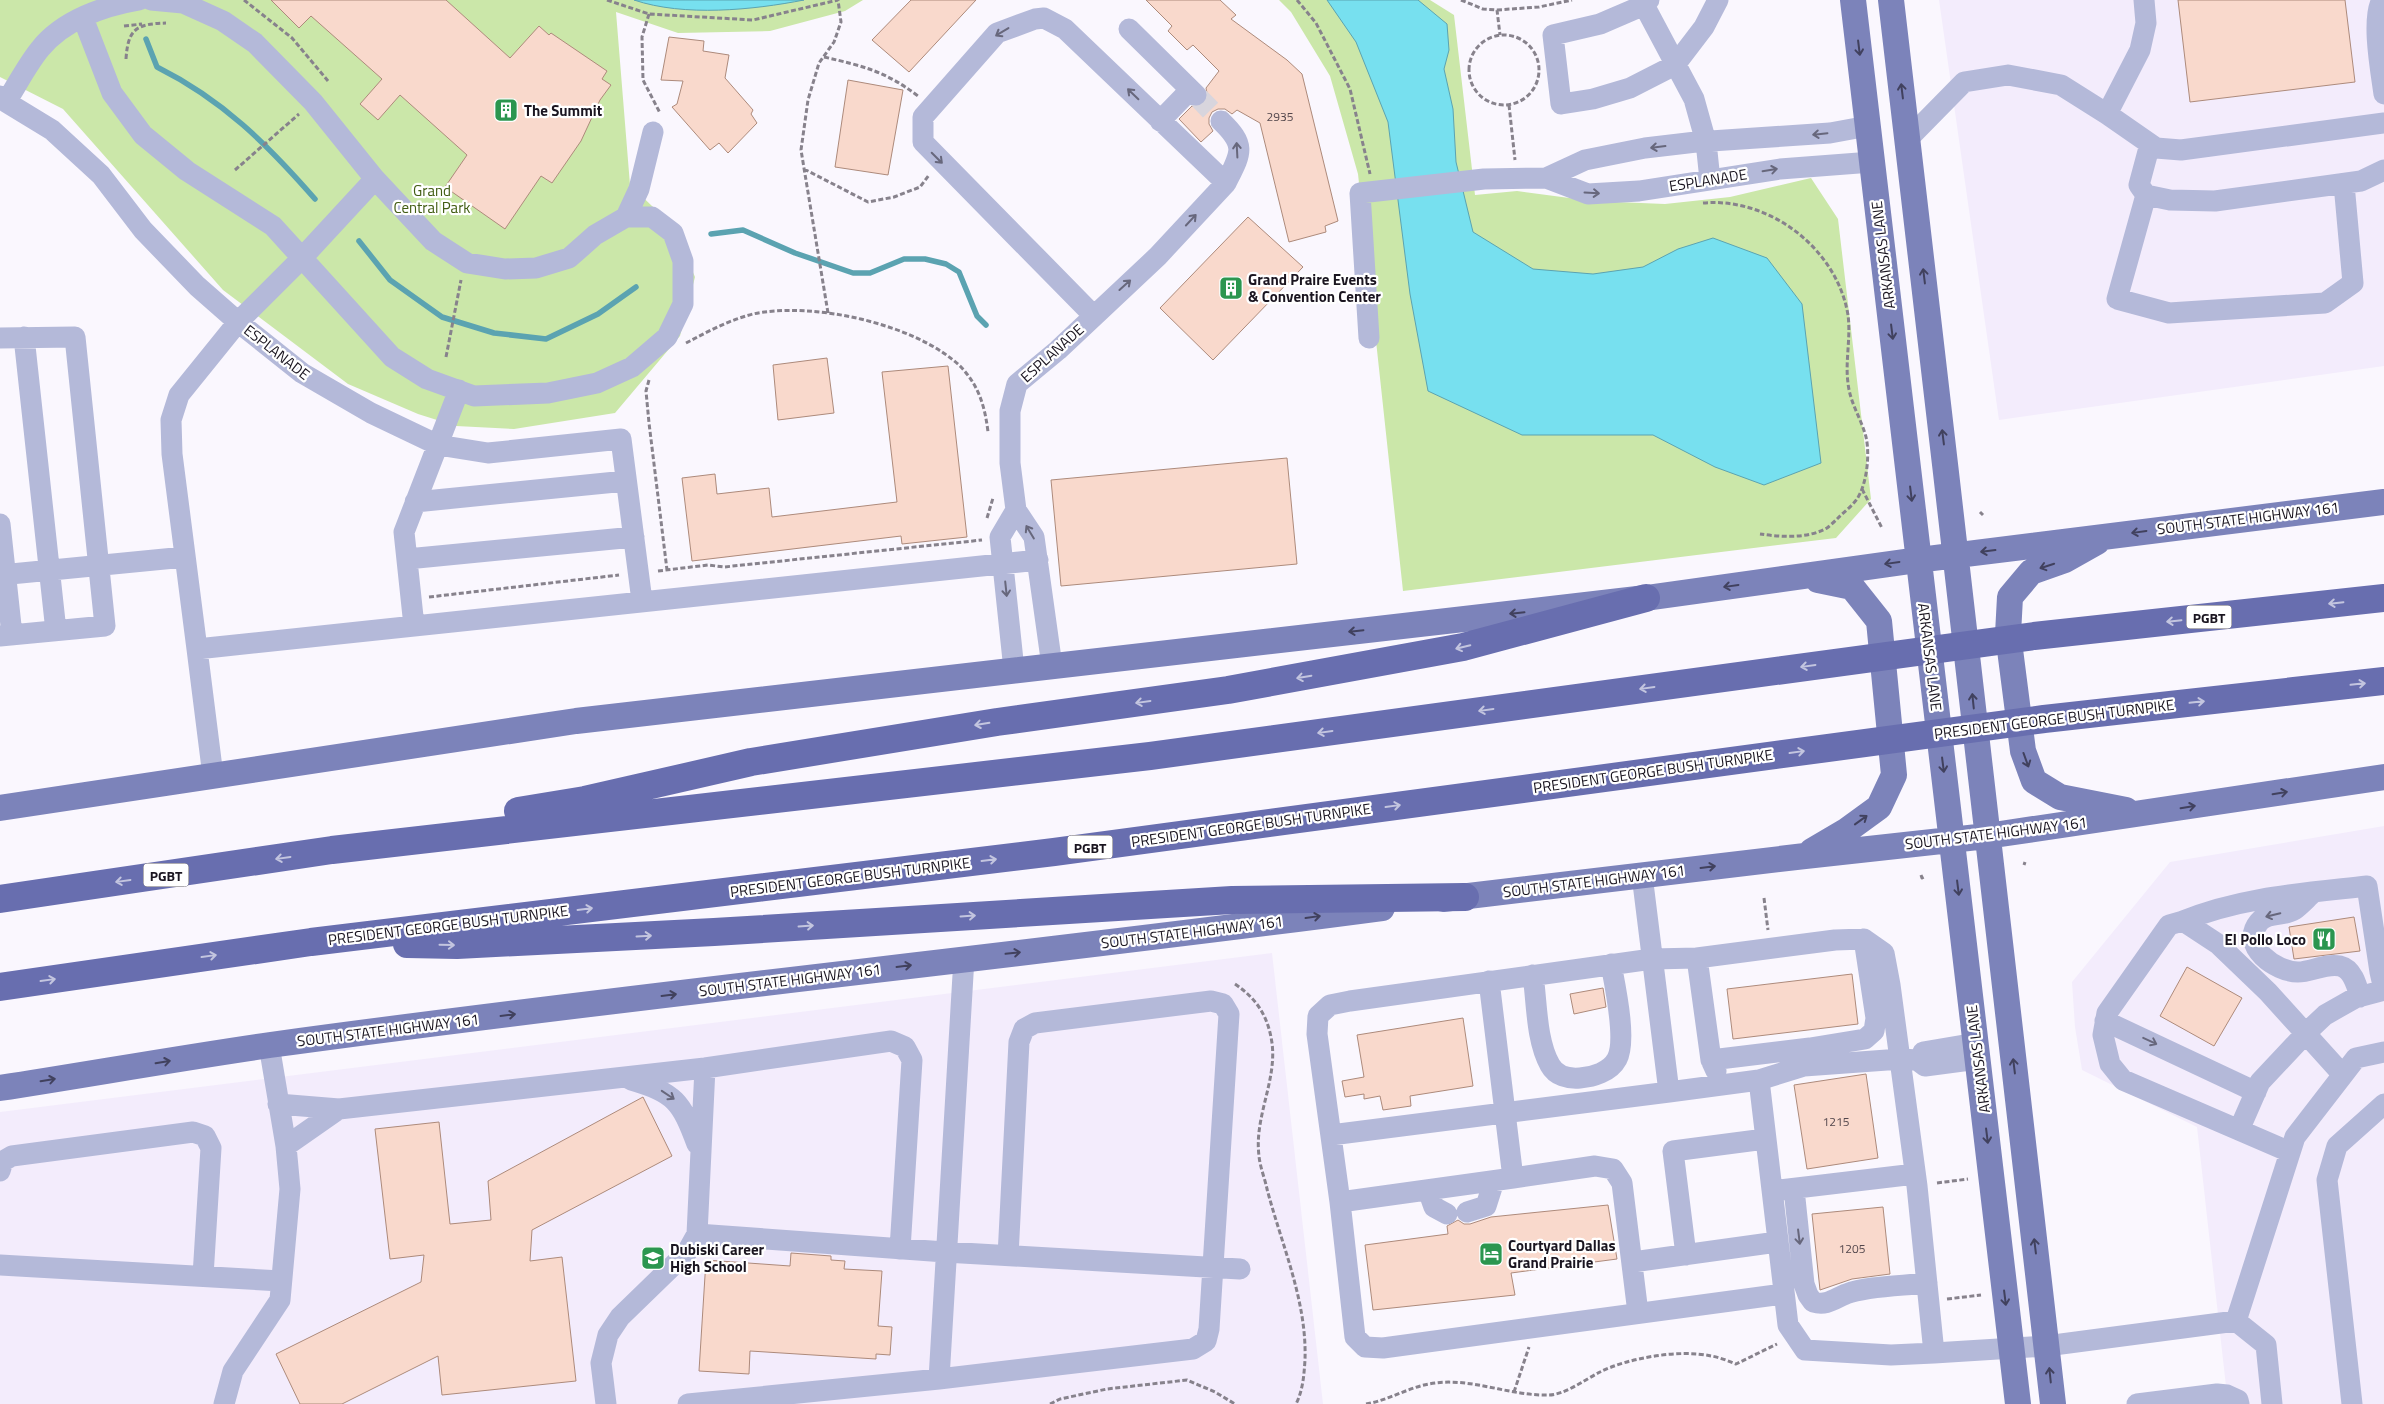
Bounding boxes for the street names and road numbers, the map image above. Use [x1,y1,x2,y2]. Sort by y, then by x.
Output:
street label: ESPLANADE [1667,163,1749,197]
street label: ARKANSAS LANE [1865,200,1901,310]
street label: ESPLANADE [1015,318,1089,388]
street label: ESPLANADE [239,319,315,385]
street label: SOUTH STATE HIGHWAY 161 [2156,495,2340,541]
street label: ARKANSAS LANE [1912,602,1948,712]
road number: PGBT [2186,606,2232,628]
street label: PRESIDENT GEORGE BUSH TURNPIKE [1933,693,2175,745]
street label: PRESIDENT GEORGE BUSH TURNPIKE [1532,743,1774,799]
street label: PRESIDENT GEORGE BUSH TURNPIKE [1130,797,1372,853]
street label: SOUTH STATE HIGHWAY 161 [1904,810,2088,856]
road number: PGBT [1068,836,1112,859]
street label: PRESIDENT GEORGE BUSH TURNPIKE [729,851,971,903]
street label: SOUTH STATE HIGHWAY 161 [1502,858,1686,904]
road number: PGBT [144,864,188,886]
street label: PRESIDENT GEORGE BUSH TURNPIKE [327,899,569,951]
street label: SOUTH STATE HIGHWAY 161 [1100,909,1284,955]
street label: SOUTH STATE HIGHWAY 161 [698,957,882,1003]
street label: ARKANSAS LANE [1960,1004,1996,1114]
street label: SOUTH STATE HIGHWAY 161 [296,1007,480,1053]

